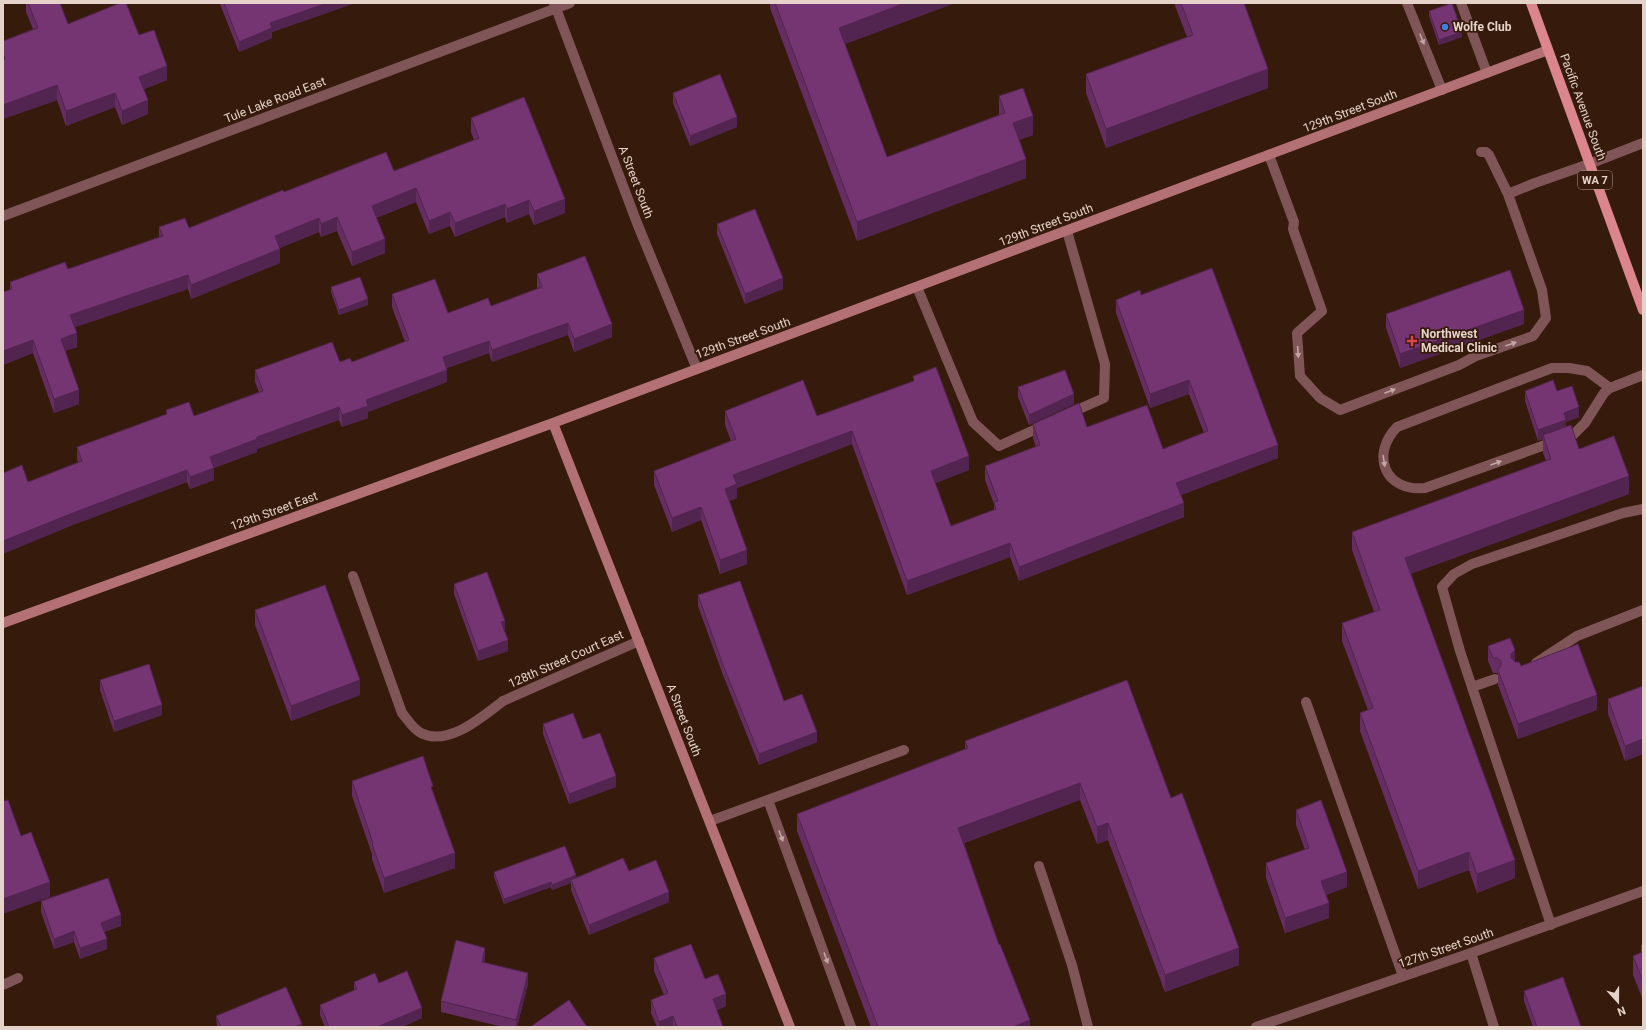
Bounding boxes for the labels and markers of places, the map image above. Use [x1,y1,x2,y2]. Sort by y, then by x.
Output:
place label: Wolfe Club [1453,20,1512,34]
marker: Wolfe Club [1440,22,1450,32]
place label: Northwest Medical Clinic [1421,327,1497,355]
marker: Northwest Medical Clinic [1406,335,1418,347]

